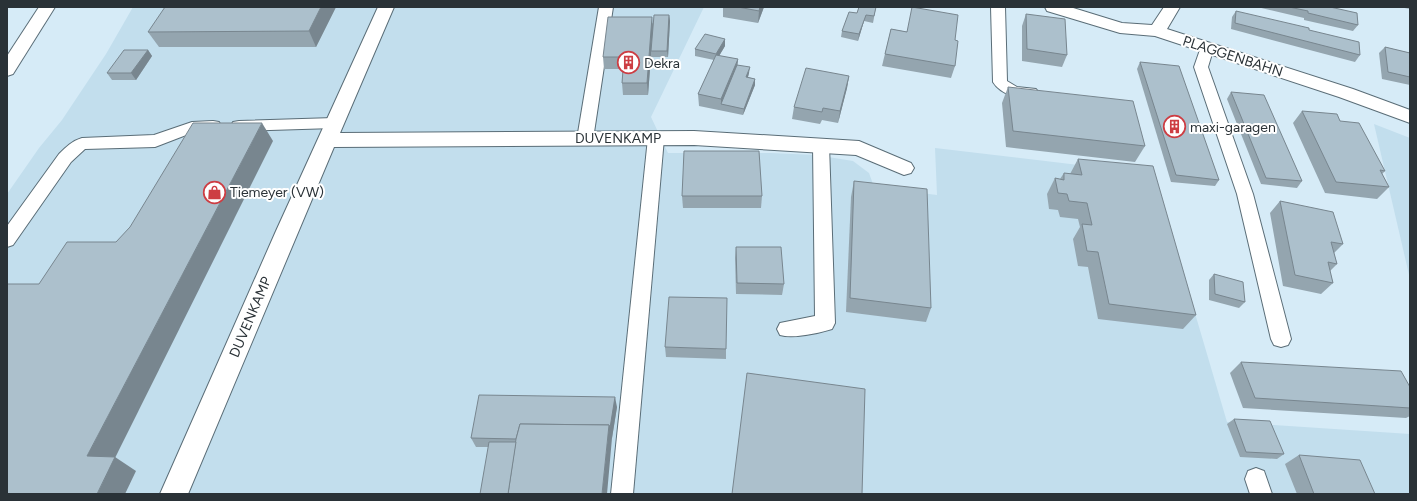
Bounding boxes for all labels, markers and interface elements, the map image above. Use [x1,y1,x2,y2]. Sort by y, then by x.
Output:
street label: PLAGGENBAHN [1181,32,1285,81]
building icon: Dekra [615,50,641,76]
place label: Dekra [644,55,680,72]
building icon: maxi-garagen [1161,114,1187,140]
place label: maxi-garagen [1190,119,1276,136]
street label: DUVENKAMP [575,130,661,147]
shop icon: Tiemeyer (VW) [201,179,227,205]
place label: Tiemeyer (VW) [230,184,324,201]
street label: DUVENKAMP [226,274,275,360]

